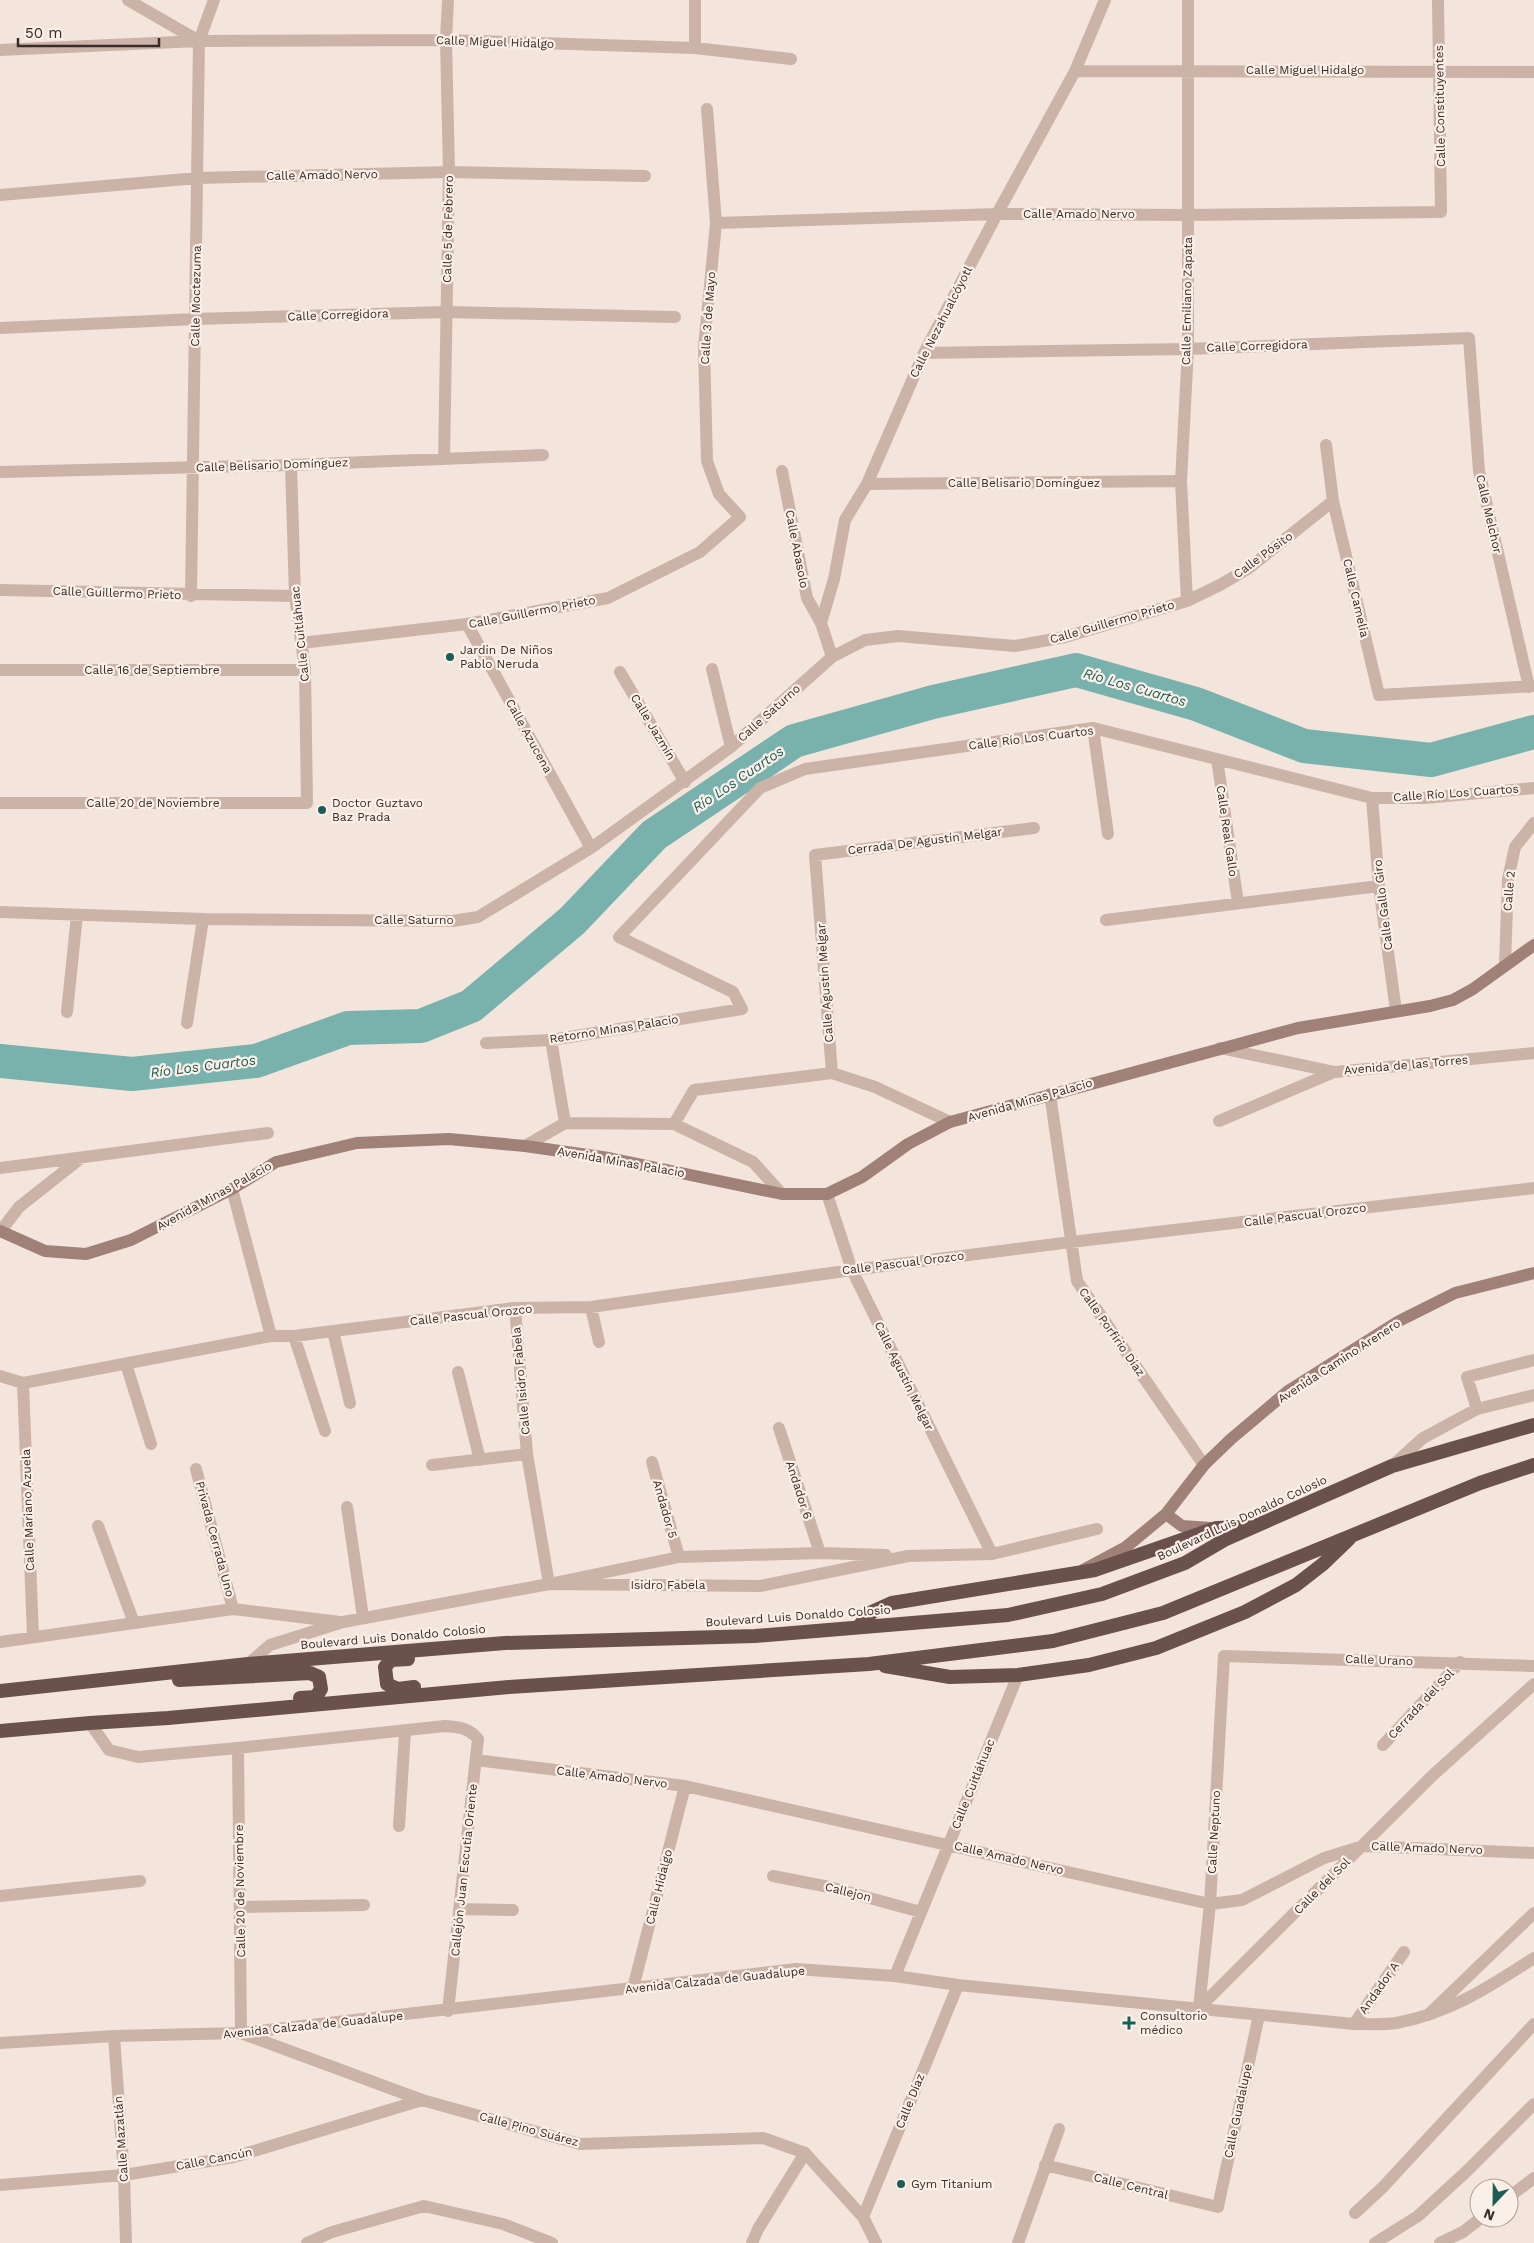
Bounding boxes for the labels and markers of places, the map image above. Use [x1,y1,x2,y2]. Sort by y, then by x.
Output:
place label: Jardin De Niños Pablo Neruda [460,643,553,671]
marker: Jardin De Niños Pablo Neruda [444,651,456,663]
place label: Doctor Guztavo Baz Prada [332,796,423,824]
marker: Doctor Guztavo Baz Prada [316,804,328,816]
place label: Consultorio médico [1140,2009,1208,2037]
marker: Consultorio médico [1122,2016,1136,2030]
place label: Gym Titanium [911,2177,993,2191]
marker: Gym Titanium [895,2178,907,2190]

